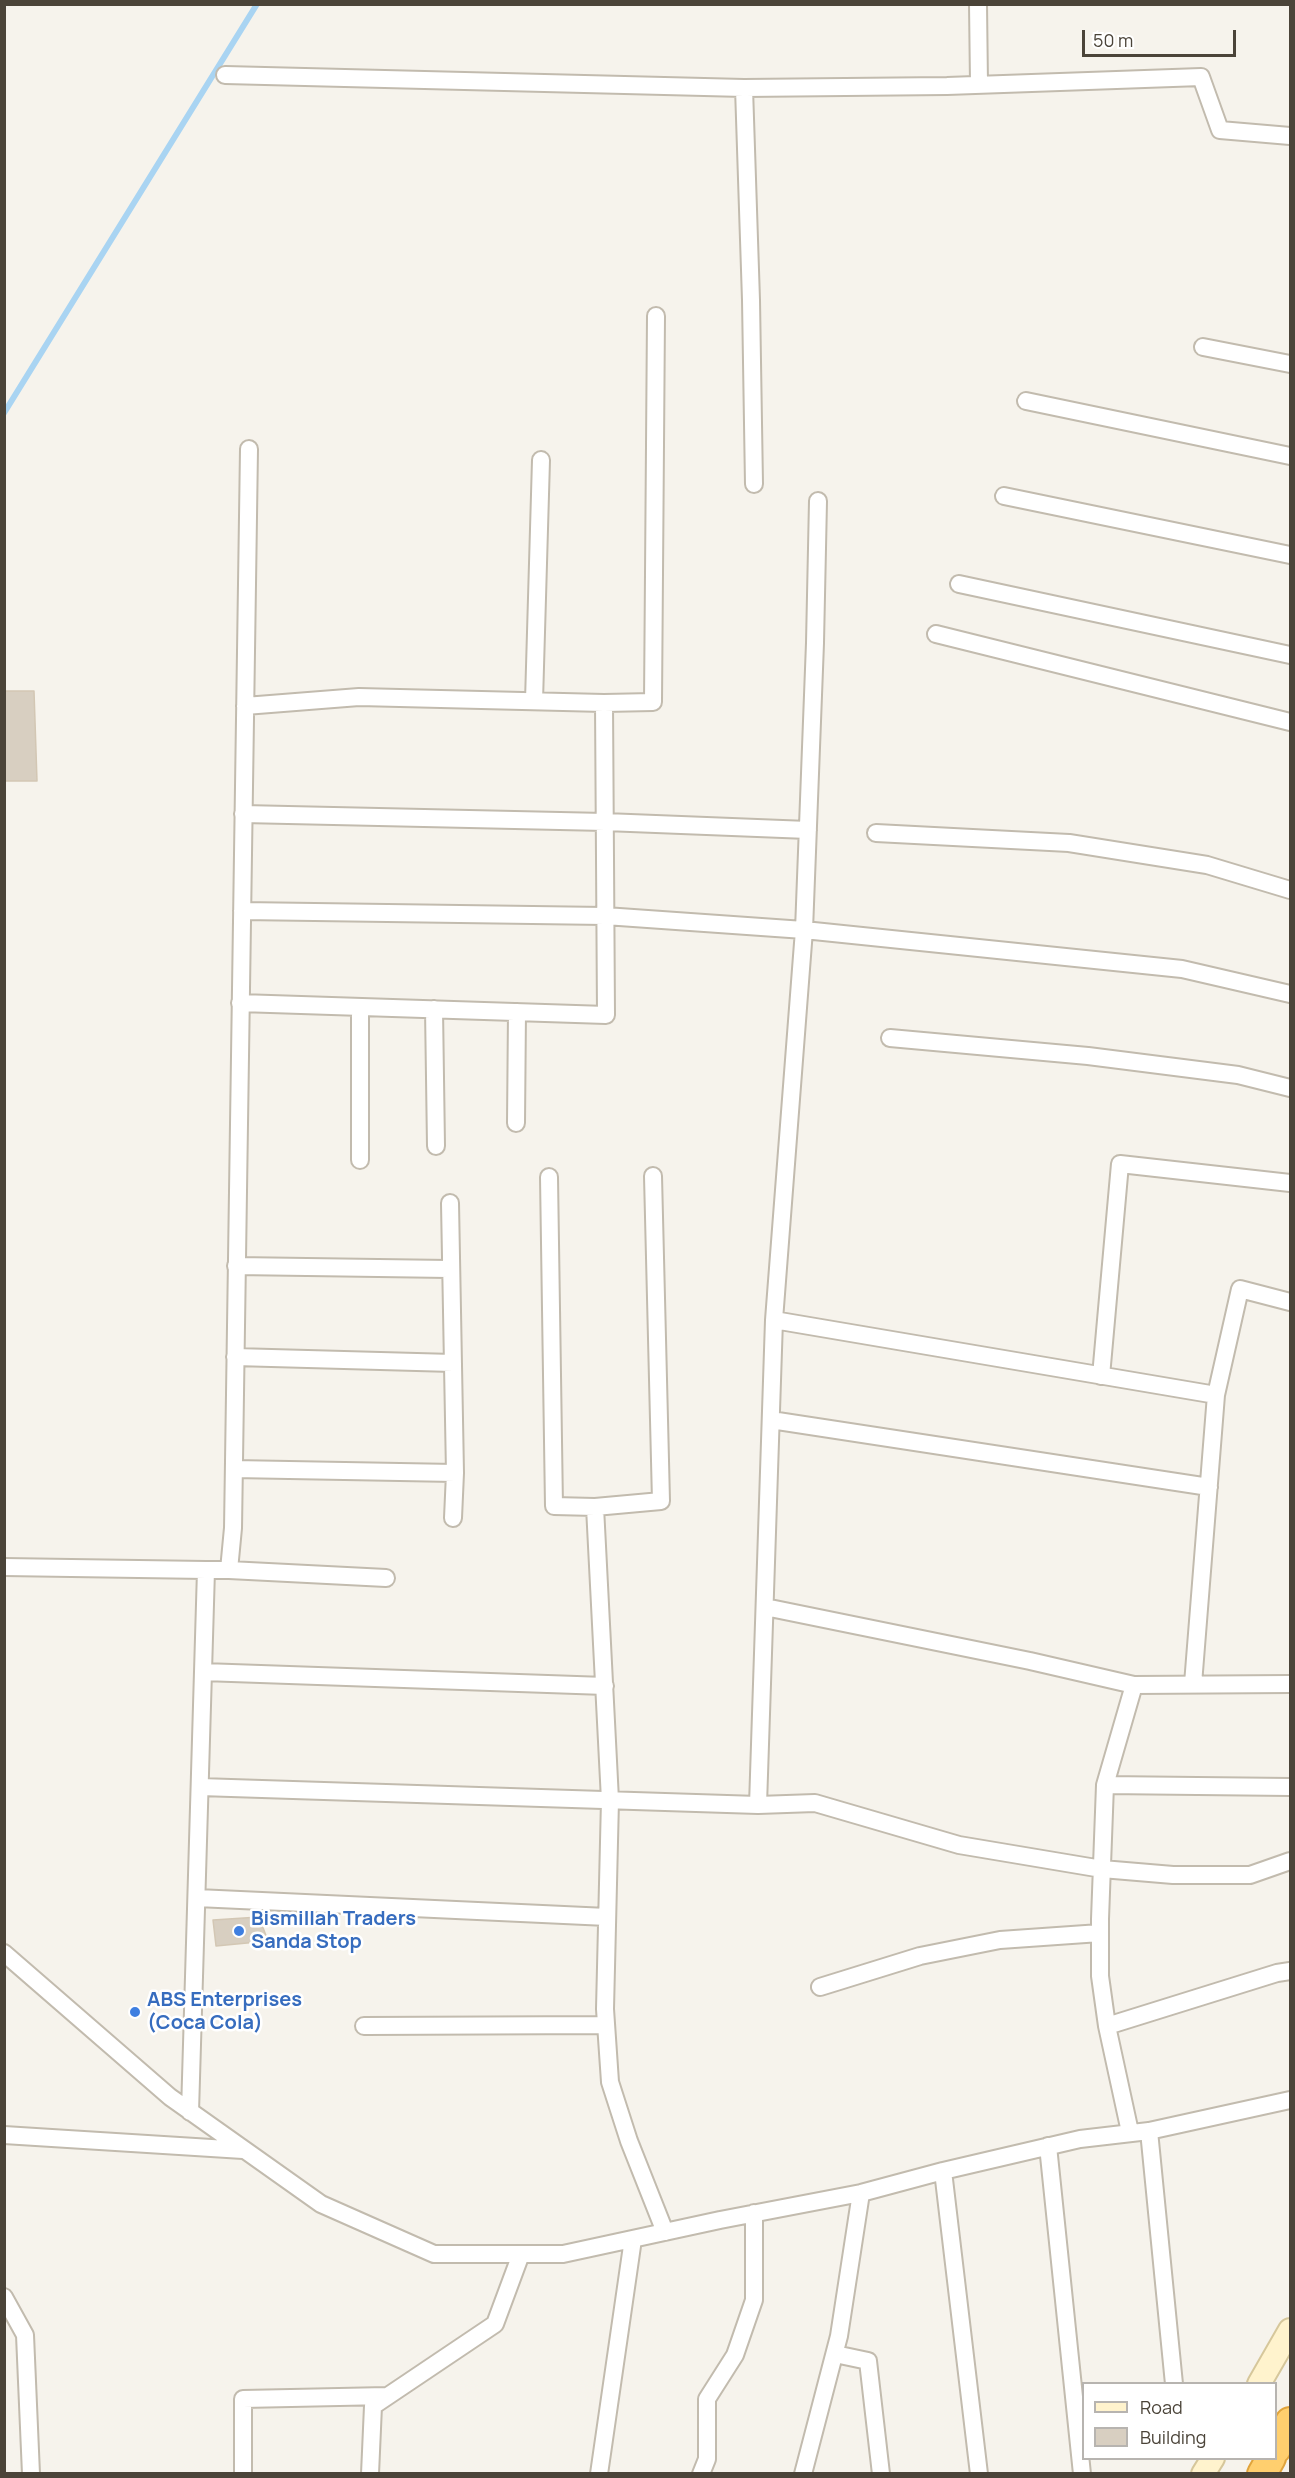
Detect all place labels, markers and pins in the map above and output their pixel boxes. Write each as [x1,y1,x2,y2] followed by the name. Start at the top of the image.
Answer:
[251,1907,416,1954] place label: Bismillah Traders Sanda Stop
[232,1924,246,1938] marker: Bismillah Traders Sanda Stop
[147,1988,302,2035] place label: ABS Enterprises (Coca Cola)
[128,2005,142,2019] marker: ABS Enterprises (Coca Cola)

